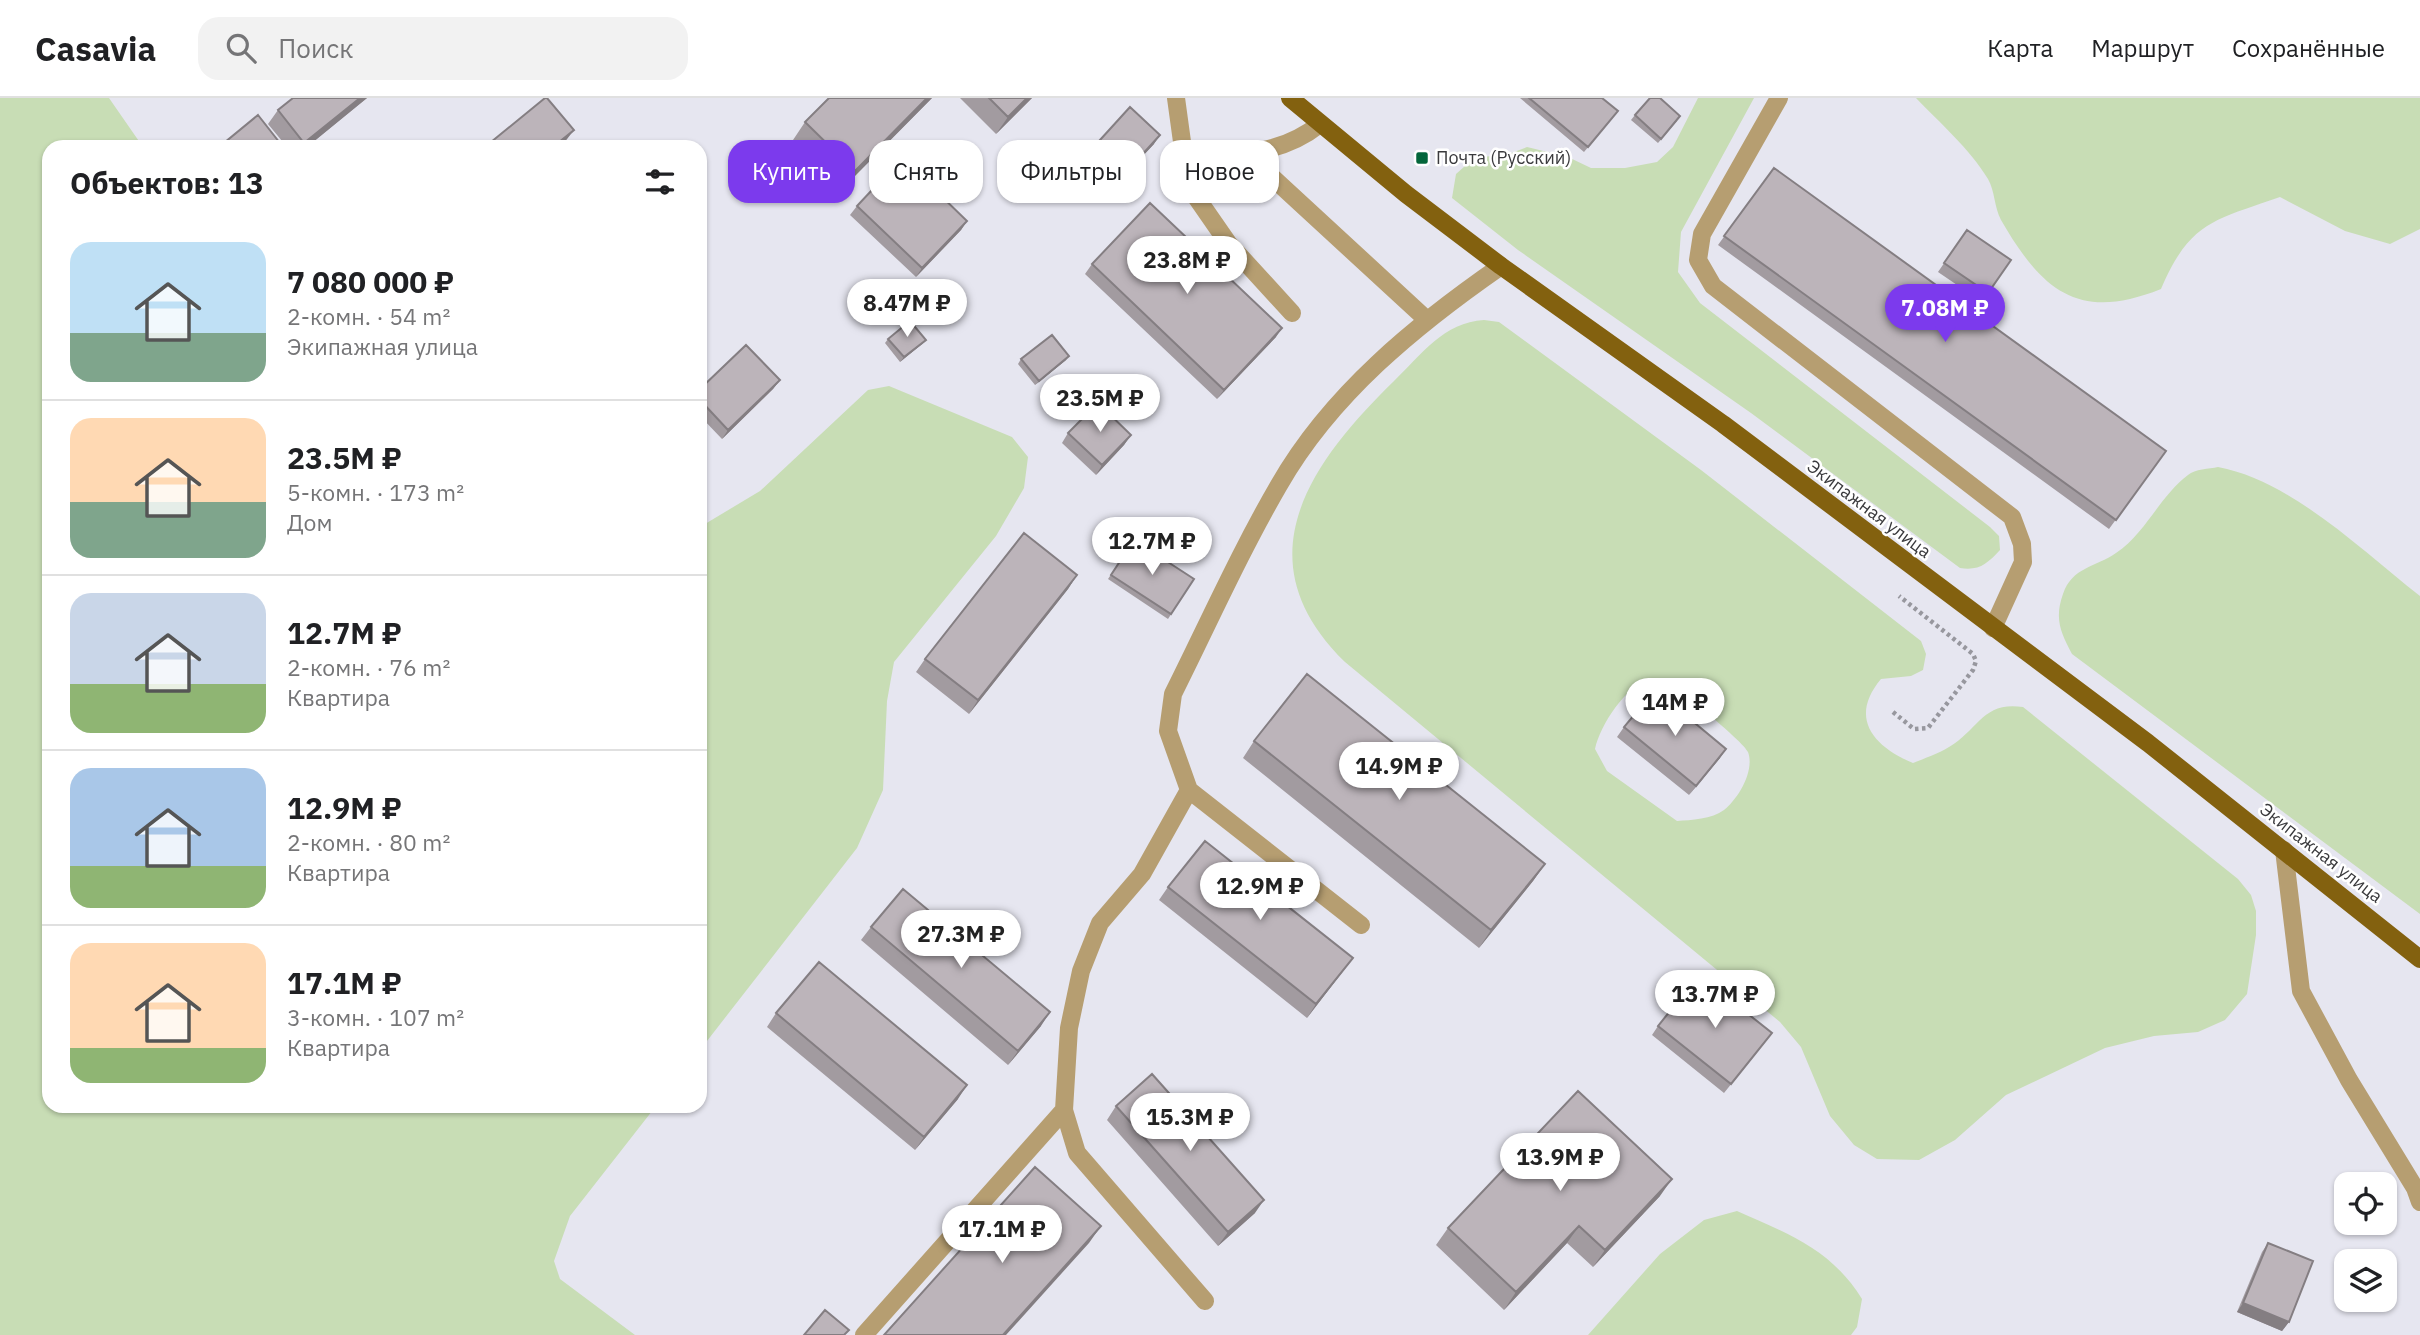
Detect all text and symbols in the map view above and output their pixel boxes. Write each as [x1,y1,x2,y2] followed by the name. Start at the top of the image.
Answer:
[198,17,688,80] search box
[35,27,156,70] text: Casavia
[222,29,260,67] icon: search
[278,31,354,65] text: Поиск
[1987,32,2053,64] text: Карта
[2091,32,2194,64] text: Маршрут
[2232,32,2385,64] text: Сохранённые
[728,140,855,203] chip: Купить
[869,140,983,203] chip: Снять
[997,140,1146,203] chip: Фильтры
[1160,140,1279,203] chip: Новое
[1436,146,1571,169] place label: Почта (Русский)
[1414,150,1430,166] marker: Почта (Русский)
[70,163,264,202] text: Объектов: 13
[641,163,679,201] icon: filters
[1122,236,1252,296] pin: 23.8M ₽
[1143,244,1231,274] text: 23.8M ₽
[287,262,454,301] text: 7 080 000 ₽
[126,270,210,354] icon: home
[842,280,972,339] pin: 8.47M ₽
[1880,285,2010,344] pin: 7.08M ₽
[863,287,951,317] text: 8.47M ₽
[1901,292,1989,322] text: 7.08M ₽
[287,301,450,331] text: 2-комн. · 54 m²
[287,331,478,361] text: Экипажная улица
[1035,374,1165,434] pin: 23.5M ₽
[1056,382,1144,412] text: 23.5M ₽
[287,438,402,477] text: 23.5M ₽
[126,446,210,530] icon: home
[1803,454,1936,563] street label: Экипажная улица
[287,477,464,507] text: 5-комн. · 173 m²
[287,507,332,537] text: Дом
[1087,518,1217,577] pin: 12.7M ₽
[1108,525,1196,555] text: 12.7M ₽
[287,613,402,652] text: 12.7M ₽
[126,621,210,705] icon: home
[287,652,450,682] text: 2-комн. · 76 m²
[1626,678,1724,738] pin: 14M ₽
[287,682,390,712] text: Квартира
[1641,686,1709,716] text: 14M ₽
[1334,742,1464,802] pin: 14.9M ₽
[1355,750,1443,780] text: 14.9M ₽
[287,788,402,827] text: 12.9M ₽
[126,796,210,880] icon: home
[2255,798,2388,908] street label: Экипажная улица
[287,827,450,857] text: 2-комн. · 80 m²
[287,857,390,887] text: Квартира
[1195,862,1325,922] pin: 12.9M ₽
[1216,870,1304,900] text: 12.9M ₽
[896,910,1026,970] pin: 27.3M ₽
[917,918,1005,948] text: 27.3M ₽
[287,963,402,1002] text: 17.1M ₽
[1650,970,1780,1030] pin: 13.7M ₽
[126,971,210,1055] icon: home
[1671,978,1759,1008] text: 13.7M ₽
[287,1002,464,1032] text: 3-комн. · 107 m²
[287,1032,390,1062] text: Квартира
[1125,1094,1255,1153] pin: 15.3M ₽
[1146,1101,1234,1131] text: 15.3M ₽
[1495,1134,1625,1193] pin: 13.9M ₽
[1516,1141,1604,1171] text: 13.9M ₽
[2334,1172,2397,1312] map controls
[2334,1172,2397,1235] button: locate
[937,1206,1067,1265] pin: 17.1M ₽
[958,1213,1046,1243] text: 17.1M ₽
[2334,1249,2397,1312] button: layers

